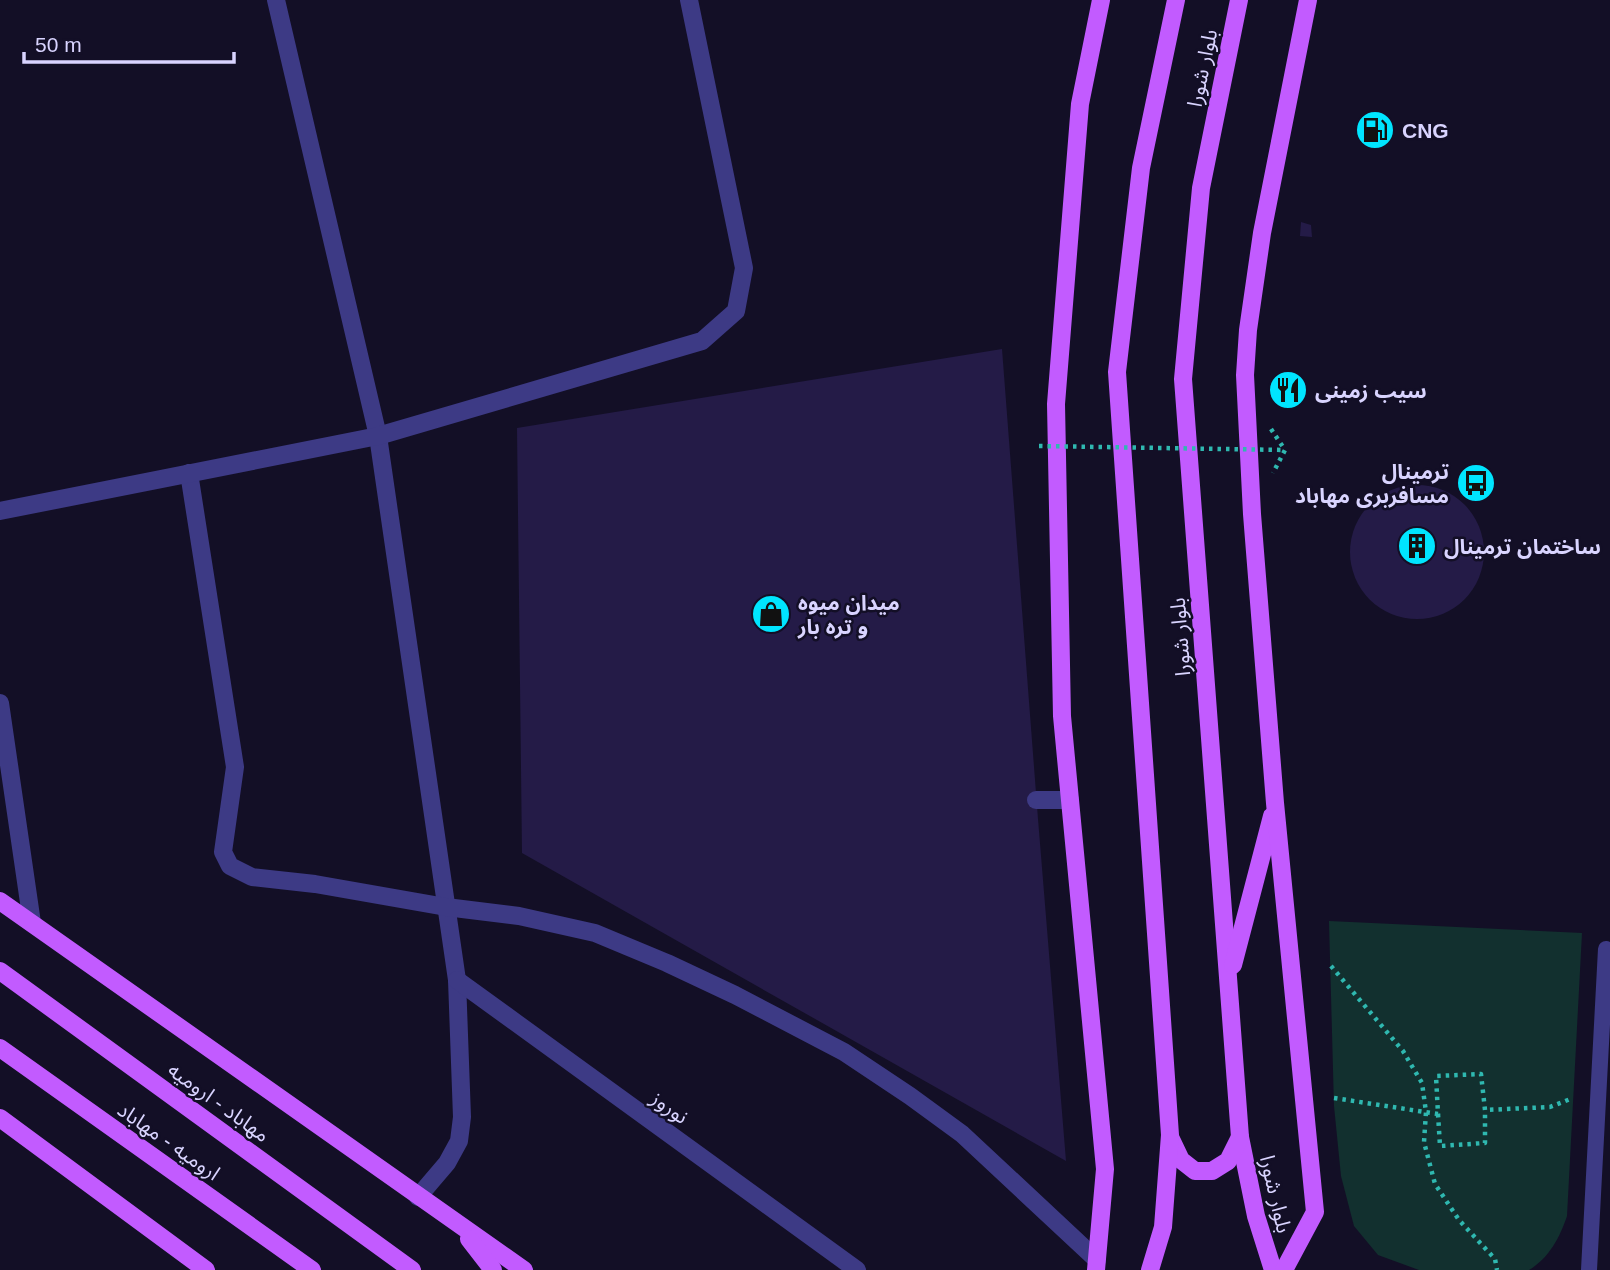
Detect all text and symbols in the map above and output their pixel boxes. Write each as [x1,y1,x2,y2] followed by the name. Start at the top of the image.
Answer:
[24,21,234,65] scale bar
[1183,27,1222,109] street label: بلوار شورا
[35,33,82,56] text: 50 m
[1354,109,1396,151] fuel station icon: CNG
[1402,119,1449,142] place label: CNG
[1267,369,1309,411] restaurant icon: سیب زمینی
[1315,379,1427,403] place label: سیب زمینی
[1295,460,1449,508] place label: ترمینال مسافربری مهاباد
[1455,462,1497,504] bus stop icon: ترمینال مسافربری مهاباد
[1396,525,1438,567] building icon: ساختمان ترمینال
[1444,535,1601,559] place label: ساختمان ترمینال
[797,591,900,639] place label: میدان میوه و تره بار
[750,593,792,635] shop icon: میدان میوه و تره بار
[1166,597,1195,677] street label: بلوار شورا
[163,1058,274,1147] street label: مهاباد - ارومیه
[646,1085,693,1129] street label: نوروز
[113,1097,224,1185] street label: ارومیه - مهاباد
[1255,1153,1296,1235] street label: بلوار شورا

